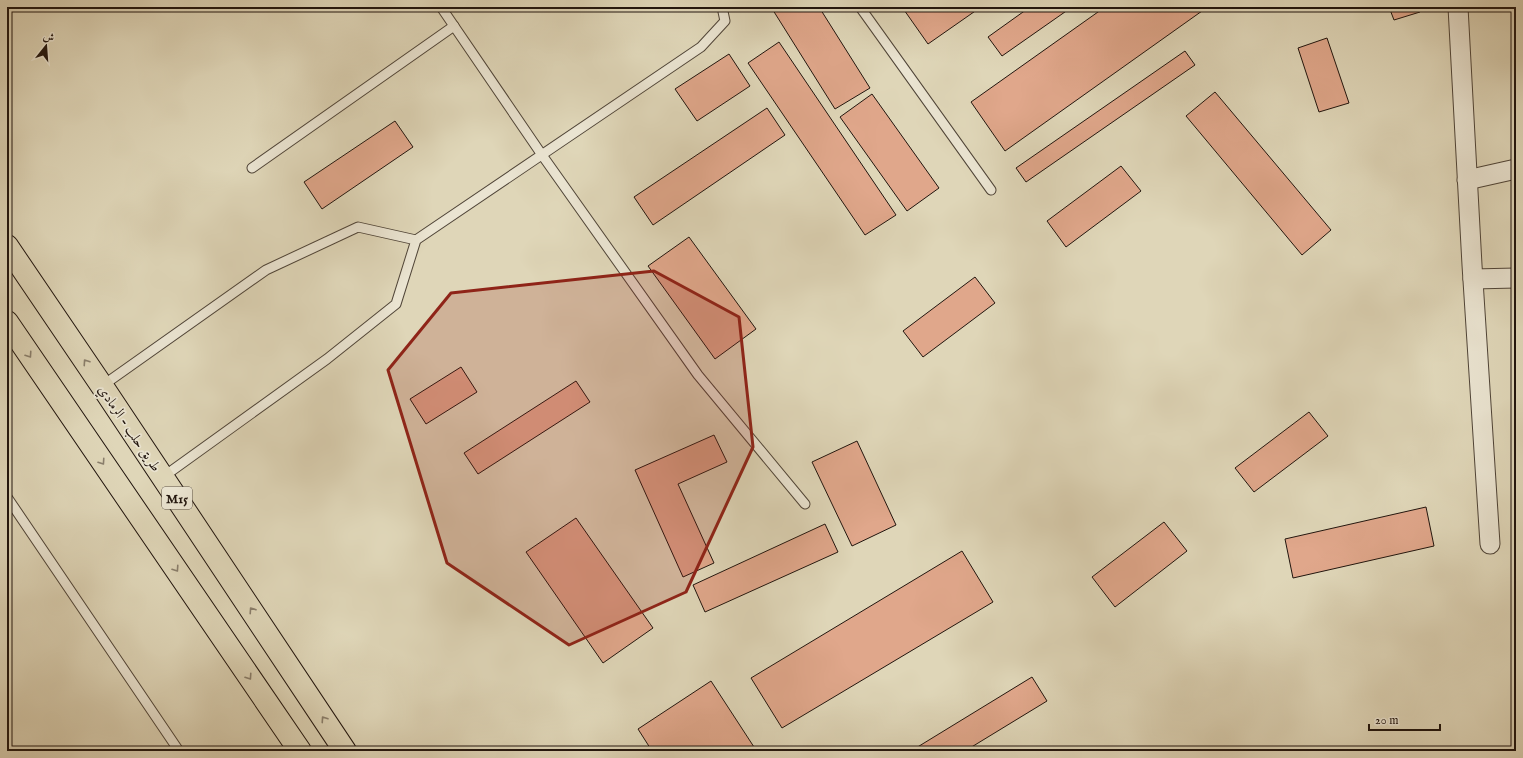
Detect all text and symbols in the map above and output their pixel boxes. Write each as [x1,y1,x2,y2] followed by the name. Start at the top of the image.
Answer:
[26,26,66,66] north arrow
[41,29,56,46] text: ش
[24,350,31,357] one-way arrow
[84,360,91,367] one-way arrow
[92,382,165,476] street label: طريق حلب - الرمادي
[97,458,105,465] one-way arrow
[162,487,192,509] road number: M15
[171,565,178,572] one-way arrow
[249,607,257,614] one-way arrow
[244,672,251,679] one-way arrow
[1369,706,1440,732] scale bar
[1375,713,1398,728] text: 20 m
[322,716,329,723] one-way arrow

